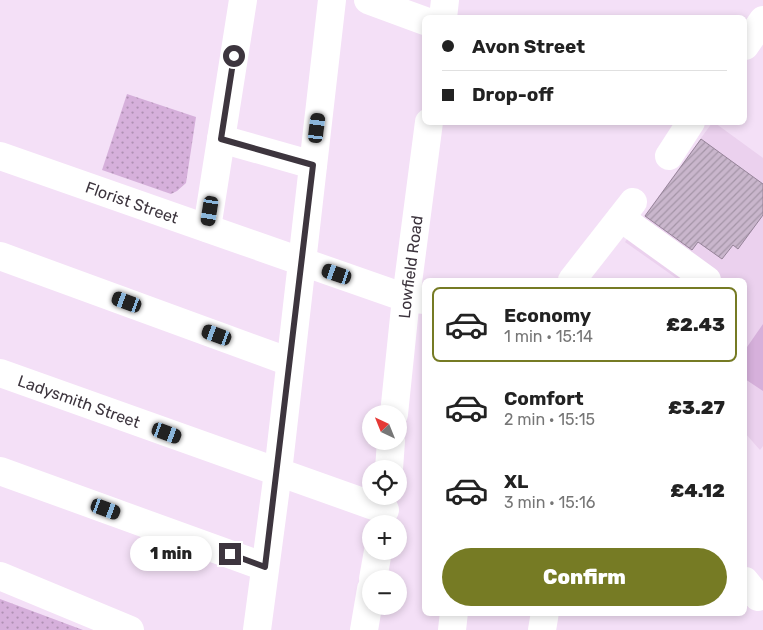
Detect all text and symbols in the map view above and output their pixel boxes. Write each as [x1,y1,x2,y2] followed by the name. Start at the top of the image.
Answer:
[472,35,585,58] text: Avon Street
[223,45,245,67] route start
[472,83,554,106] text: Drop-off
[307,112,326,144] car
[83,178,181,228] street label: Florist Street
[200,195,219,227] car
[395,214,427,319] street label: Lowfield Road
[320,262,353,286] car
[110,290,143,314] car
[444,302,489,347] icon: car
[504,304,591,327] text: Economy
[666,313,725,336] text: £2.43
[200,323,233,347] car
[504,327,593,346] text: 1 min · 15:14
[15,371,143,432] street label: Ladysmith Street
[444,385,489,430] icon: car
[504,387,584,410] text: Comfort
[668,396,725,419] text: £3.27
[362,405,408,450] north arrow
[362,405,407,615] map controls
[504,410,595,429] text: 2 min · 15:15
[150,421,183,445] car
[362,460,407,505] button: locate
[444,468,489,513] icon: car
[504,470,528,493] text: XL
[670,479,725,502] text: £4.12
[504,493,595,512] text: 3 min · 15:16
[89,497,122,521] car
[362,515,407,560] button: +
[130,536,212,572] callout: 1 min
[219,543,241,565] route end
[150,544,192,563] text: 1 min
[442,548,727,606] button: Confirm
[362,570,407,615] button: −

